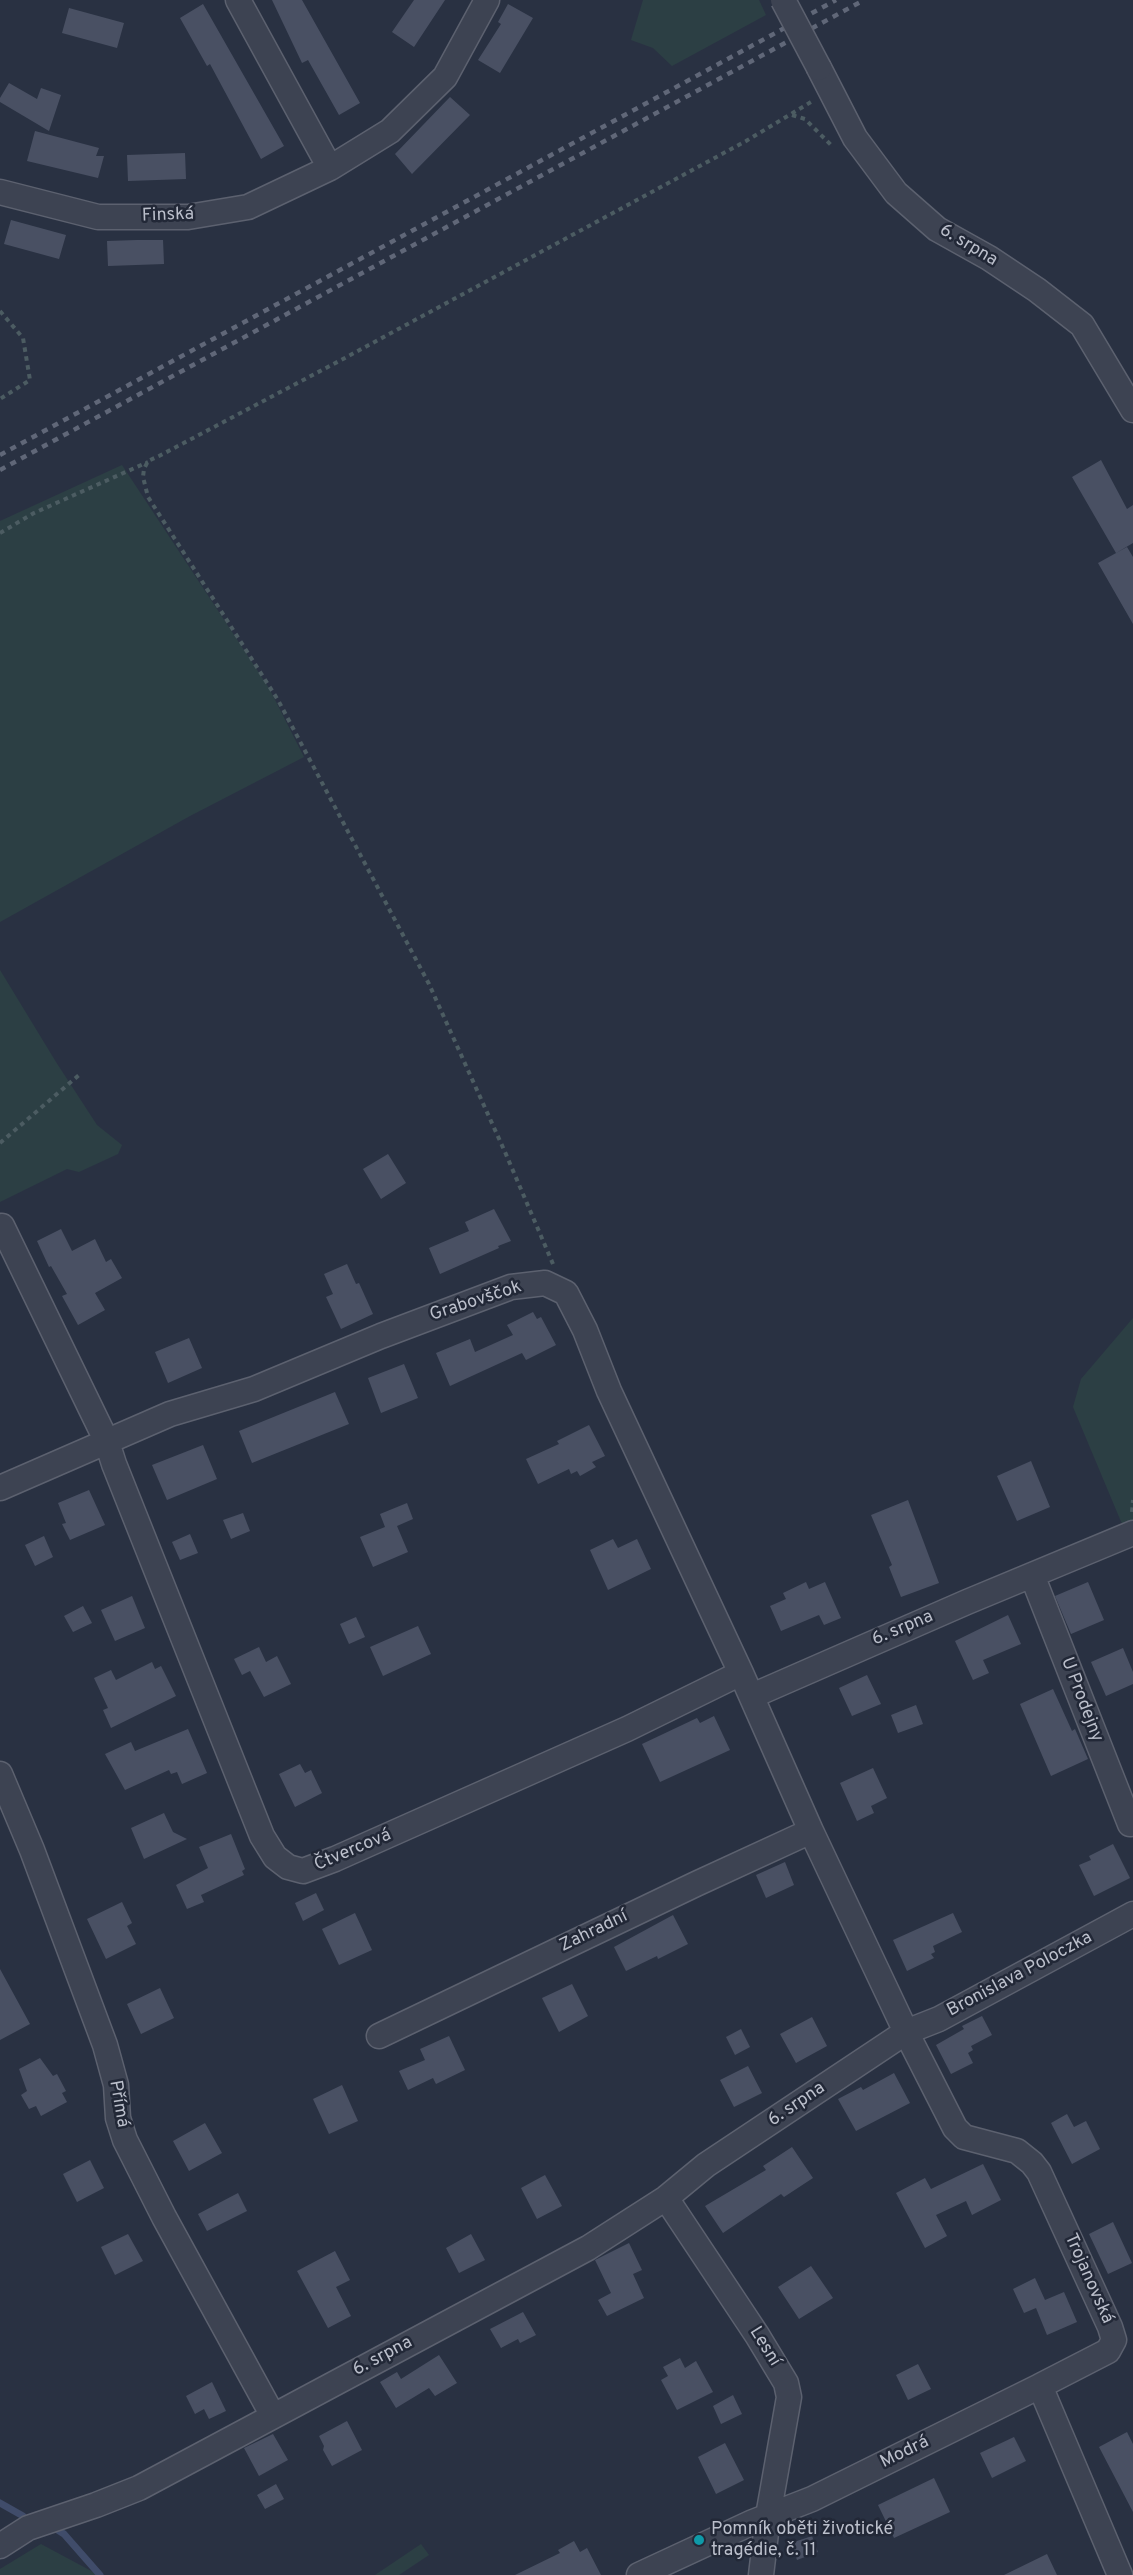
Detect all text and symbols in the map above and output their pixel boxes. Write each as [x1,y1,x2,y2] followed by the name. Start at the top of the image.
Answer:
[141,204,195,228] street label: Finská
[935,220,1001,272] street label: 6. srpna
[427,1277,525,1327] street label: Grabovščok
[869,1607,937,1651] street label: 6. srpna
[1055,1655,1107,1745] street label: U Prodejny
[311,1825,395,1877] street label: Čtvercová
[557,1906,631,1958] street label: Zahradní
[944,1928,1096,2022] street label: Bronislava Poloczka
[764,2078,830,2132] street label: 6. srpna
[103,2079,133,2129] street label: Přímá
[1059,2231,1117,2327] street label: Trojanovská
[744,2323,784,2371] street label: Lesní
[350,2332,416,2382] street label: 6. srpna
[877,2432,933,2474] street label: Modrá
[711,2519,893,2562] place label: Pomník oběti životické tragédie, č. 11
[692,2533,706,2547] marker: Pomník oběti životické tragédie, č. 11

